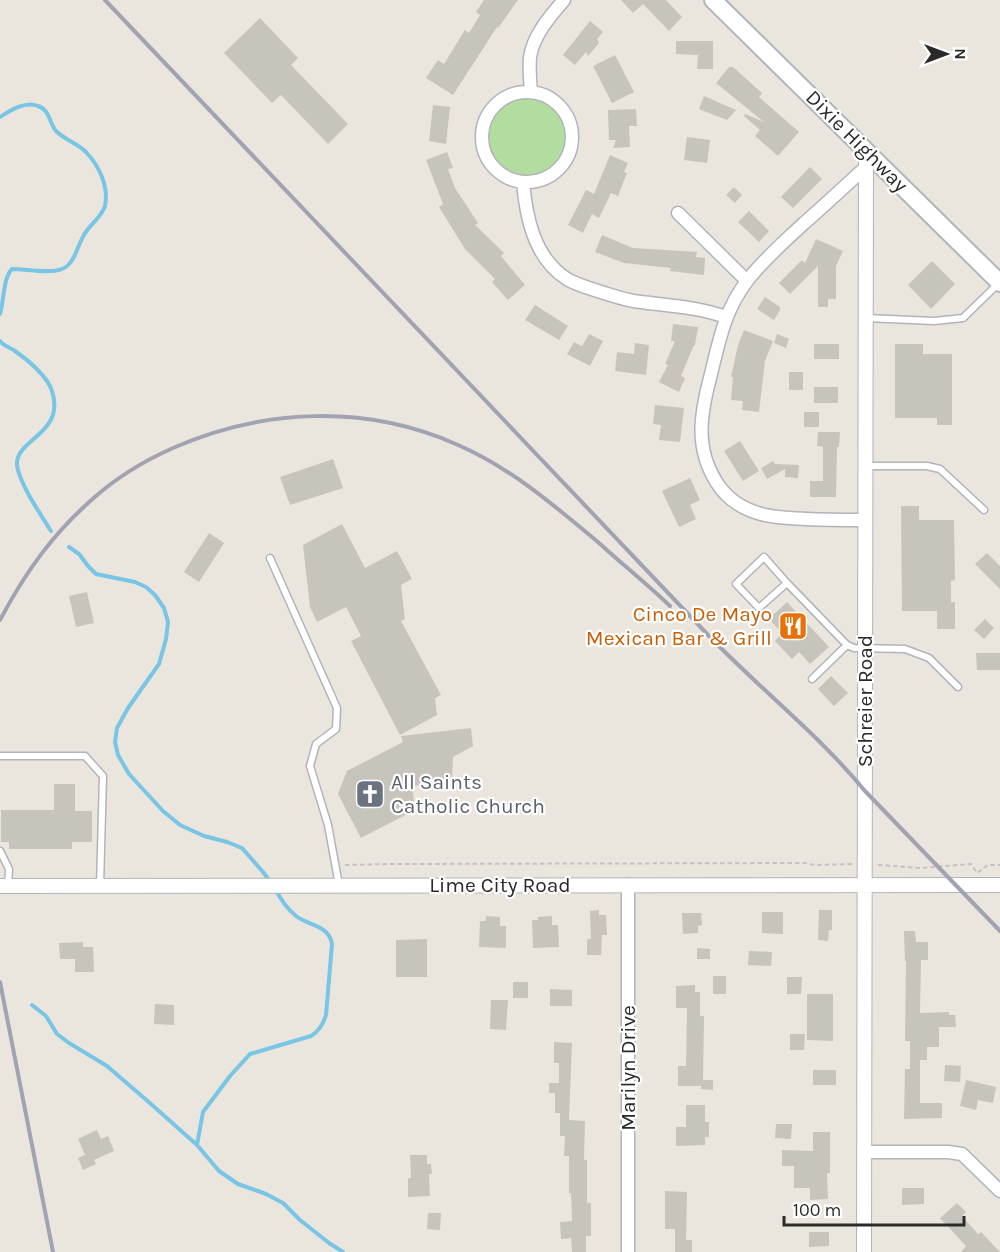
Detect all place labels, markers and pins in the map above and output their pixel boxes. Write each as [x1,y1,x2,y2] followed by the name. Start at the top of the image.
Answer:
[586,602,772,650] place label: Cinco De Mayo Mexican Bar & Grill
[777,610,809,642] restaurant icon: Cinco De Mayo Mexican Bar & Grill
[391,770,545,818] place label: All Saints Catholic Church
[354,778,386,810] church icon: All Saints Catholic Church

